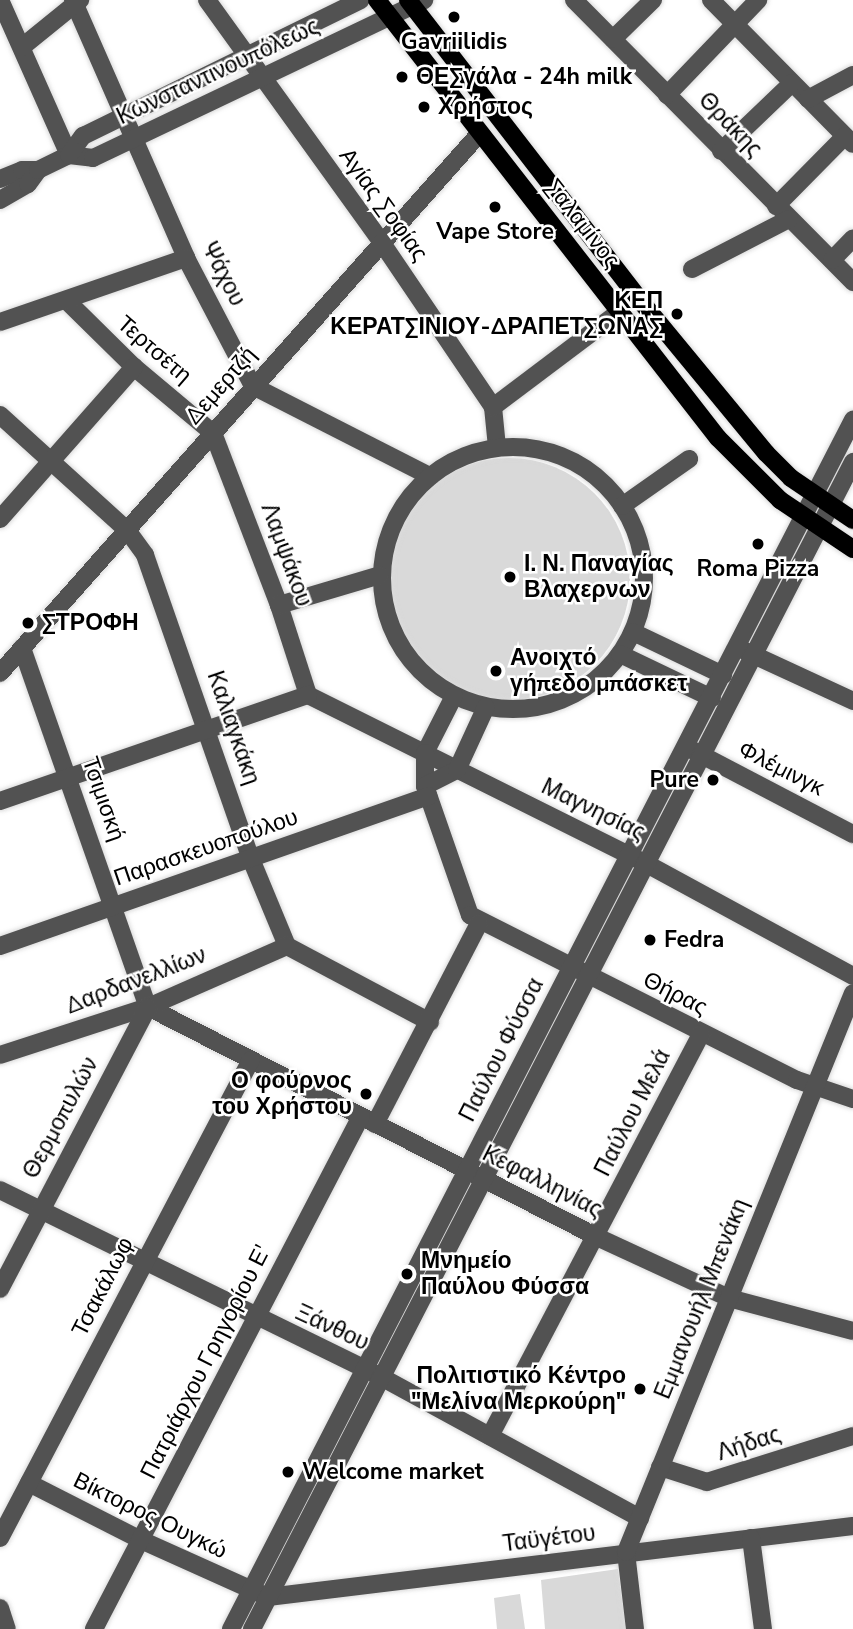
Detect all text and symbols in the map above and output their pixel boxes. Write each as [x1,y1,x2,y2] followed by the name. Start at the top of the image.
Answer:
[446,9,462,25] marker: Gavriilidis
[112,13,324,131] street label: Κωνσταντινουπόλεως
[401,28,507,56] place label: Gavriilidis
[416,63,632,91] place label: ΘΕΣγάλα - 24h milk
[394,69,410,85] marker: ΘΕΣγάλα - 24h milk
[692,87,768,163] street label: Θράκης
[438,93,533,121] place label: Χρήστος
[416,99,432,115] marker: Χρήστος
[333,143,433,267] street label: Αγίας Σοφίας
[539,174,625,274] street label: Σαλαμίνος
[487,199,503,215] marker: Vape Store
[436,218,554,246] place label: Vape Store
[195,237,251,311] street label: Ψάχου
[330,287,663,341] place label: ΚΕΠ ΚΕΡΑΤΣΙΝΙΟΥ-ΔΡΑΠΕΤΣΩΝΑΣ
[669,306,685,322] marker: ΚΕΠ ΚΕΡΑΤΣΙΝΙΟΥ-ΔΡΑΠΕΤΣΩΝΑΣ
[111,310,197,390] street label: Τερτσέτη
[180,341,262,431] street label: Δεμερτζή
[255,500,317,610] street label: Λαμψάκου
[750,536,766,552] marker: Roma Pizza
[524,550,674,604] place label: Ι. Ν. Παναγίας Βλαχερνων
[697,555,819,583] place label: Roma Pizza
[502,569,518,585] marker: Ι. Ν. Παναγίας Βλαχερνων
[42,609,139,637] place label: ΣΤΡΟΦΗ
[20,615,36,631] marker: ΣΤΡΟΦΗ
[510,644,688,698] place label: Ανοιχτό γήπεδο μπάσκετ
[488,663,504,679] marker: Ανοιχτό γήπεδο μπάσκετ
[201,667,265,789] street label: Καλιαγκάκη
[733,736,829,802] street label: Φλέμινγκ
[76,753,130,845] street label: Τσιμισκή
[650,766,699,794] place label: Pure
[705,772,721,788] marker: Pure
[537,773,649,847] street label: Μαγνησίας
[110,804,302,892] street label: Παρασκευοπούλου
[664,926,724,954] place label: Fedra
[642,932,658,948] marker: Fedra
[62,941,210,1021] street label: Δαρδανελλίων
[638,966,712,1022] street label: Θήρας
[454,974,550,1126] street label: Παύλου Φύσσα
[589,1045,677,1181] street label: Παύλου Μελά
[17,1053,105,1183] street label: Θερμοπυλών
[212,1067,352,1121] place label: Ο φούρνος του Χρήστου
[358,1086,374,1102] marker: Ο φούρνος του Χρήστου
[478,1140,606,1224] street label: Κεφαλληνίας
[649,1195,755,1403] street label: Εμμανουήλ Μπενάκη
[66,1233,140,1341] street label: Τσακάλωφ
[135,1240,277,1484] street label: Πατριάρχου Γρηγορίου Ε'
[421,1247,589,1301] place label: Μνημείο Παύλου Φύσσα
[399,1266,415,1282] marker: Μνημείο Παύλου Φύσσα
[291,1299,373,1357] street label: Ξάνθου
[411,1362,626,1416] place label: Πολιτιστικό Κέντρο "Μελίνα Μερκούρη"
[632,1381,648,1397] marker: Πολιτιστικό Κέντρο "Μελίνα Μερκούρη"
[714,1421,784,1467] street label: Λήδας
[302,1458,484,1486] place label: Welcome market
[280,1464,296,1480] marker: Welcome market
[69,1467,231,1565] street label: Βίκτορος Ουγκώ
[501,1520,597,1558] street label: Ταϋγέτου

